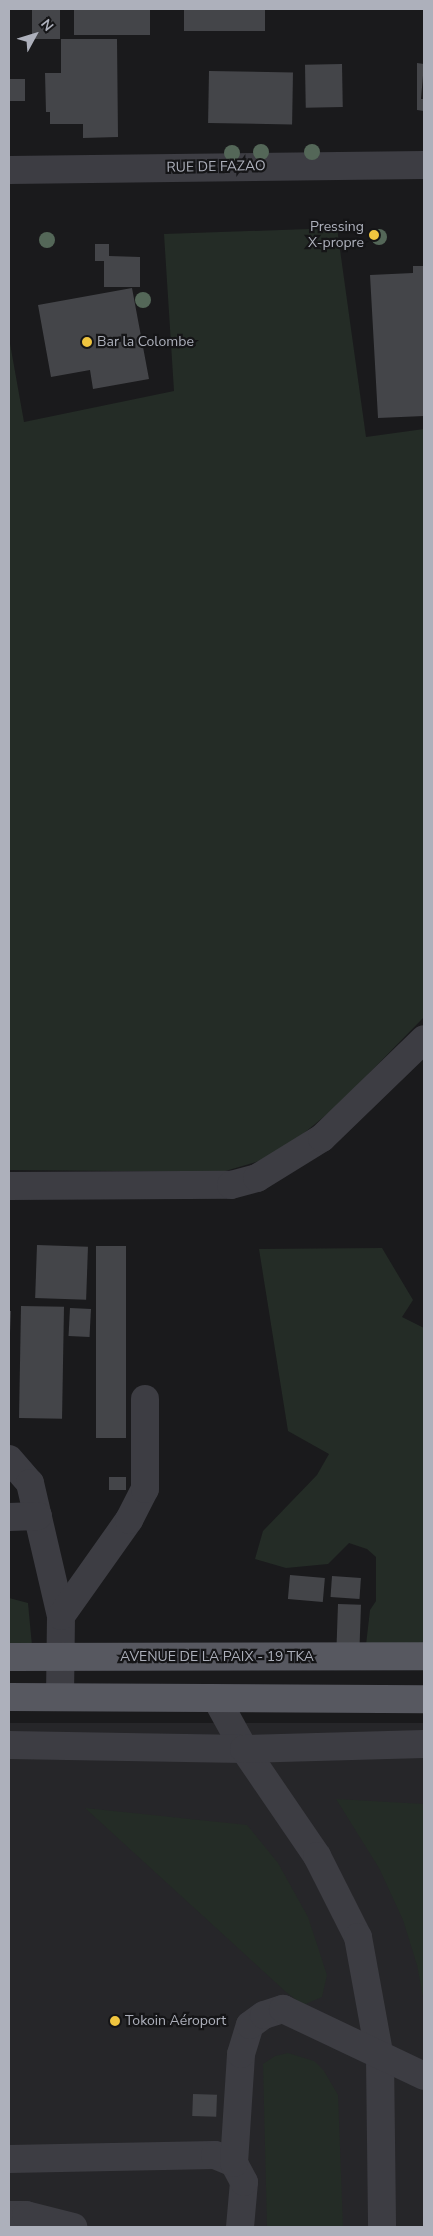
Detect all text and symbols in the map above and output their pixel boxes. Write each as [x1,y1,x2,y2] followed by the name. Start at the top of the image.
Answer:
[10,10,60,60] north arrow
[36,15,58,35] text: N
[166,158,266,176] street label: RUE DE FAZAO
[308,219,364,252] place label: Pressing X-propre
[368,229,380,241] marker: Pressing X-propre
[97,334,194,350] place label: Bar la Colombe
[81,336,93,348] marker: Bar la Colombe
[120,1649,314,1665] street label: AVENUE DE LA PAIX - 19 TKA
[125,2013,226,2029] place label: Tokoin Aéroport
[109,2015,121,2027] marker: Tokoin Aéroport

